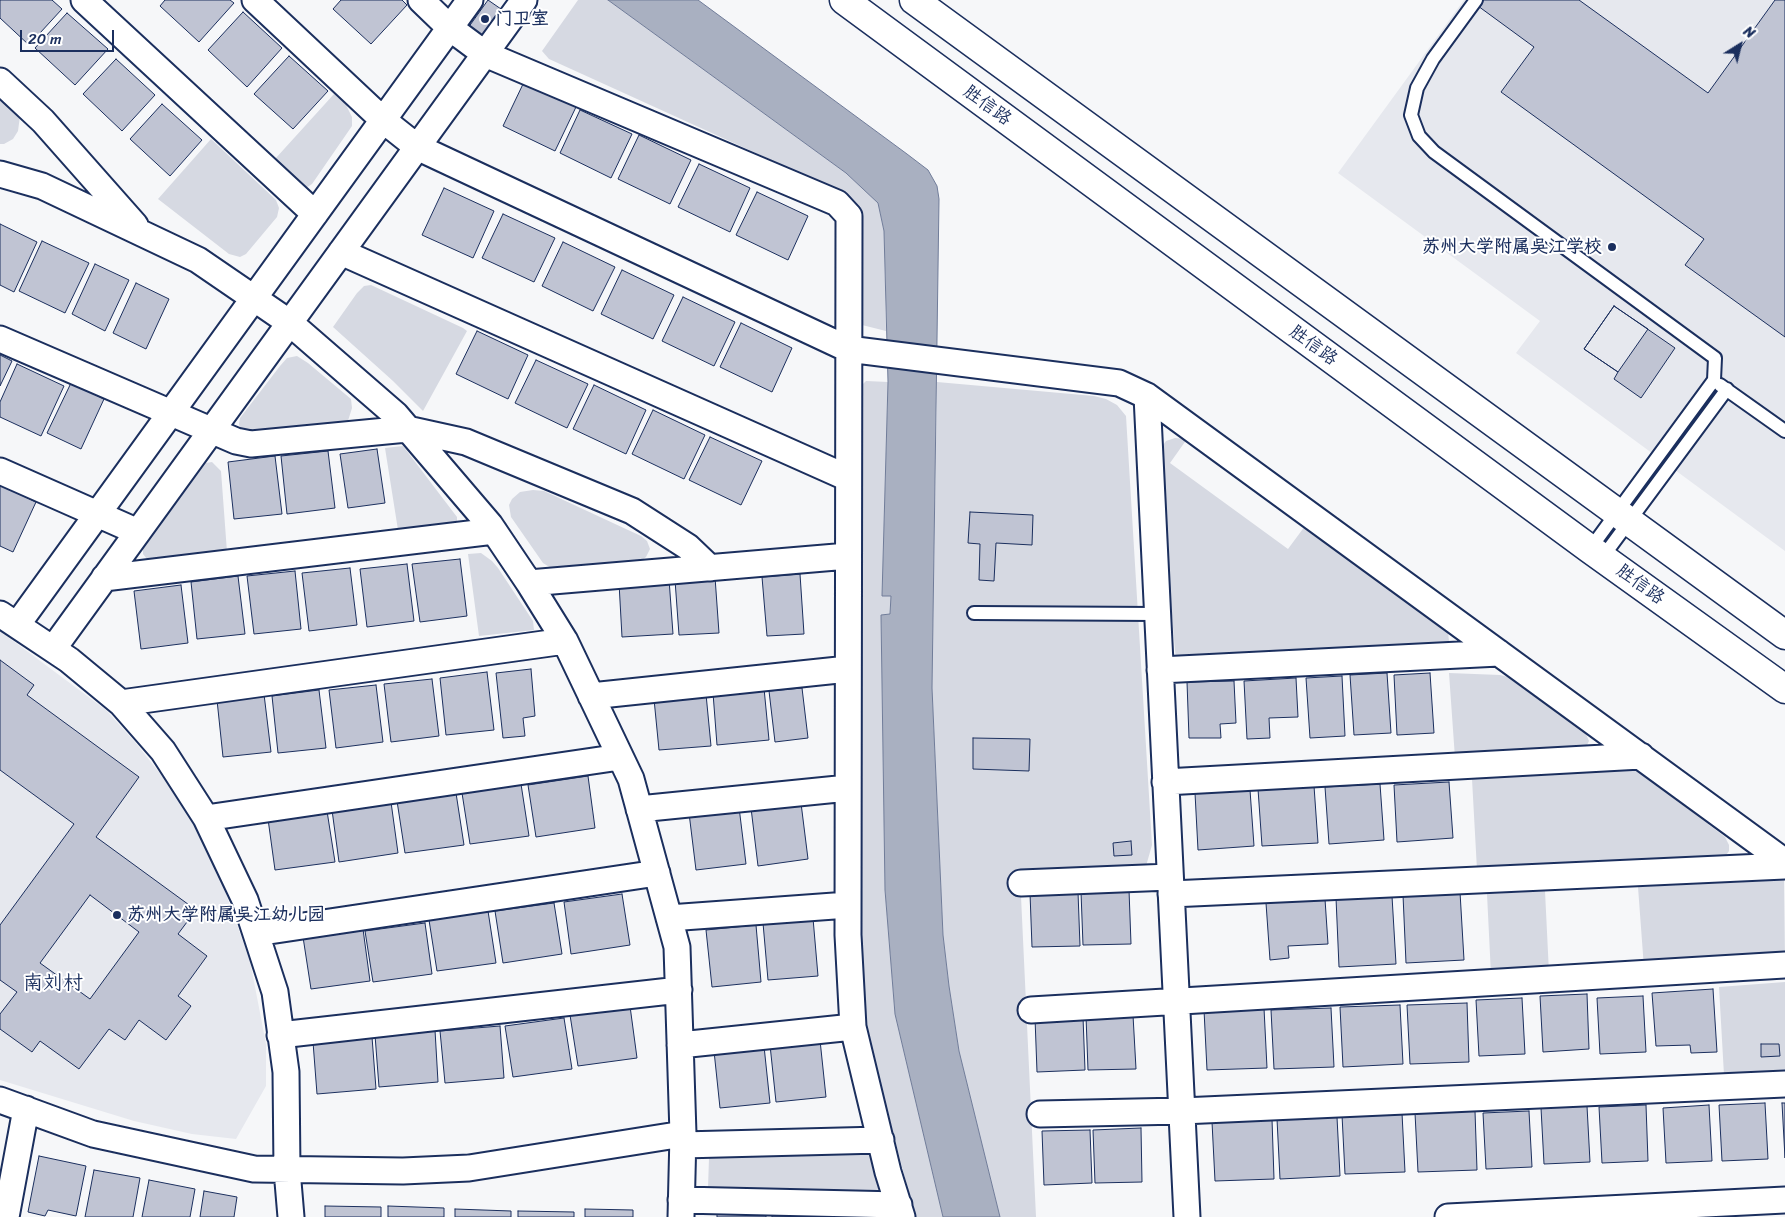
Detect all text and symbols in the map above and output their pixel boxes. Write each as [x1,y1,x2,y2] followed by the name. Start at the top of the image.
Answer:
[495,8,549,30] place label: 门卫室
[479,13,491,25] marker: 门卫室
[1738,19,1760,45] text: N
[22,20,116,52] scale bar
[1715,20,1765,70] north arrow
[28,26,62,52] text: 20 m
[959,81,1015,131] street label: 胜信路
[1422,236,1602,258] place label: 苏州大学附属吴江学校
[1606,241,1618,253] marker: 苏州大学附属吴江学校
[1285,321,1341,371] street label: 胜信路
[1612,560,1668,610] street label: 胜信路
[127,904,325,926] place label: 苏州大学附属吴江幼儿园
[111,909,123,921] marker: 苏州大学附属吴江幼儿园
[23,972,83,996] district label: 南刘村

